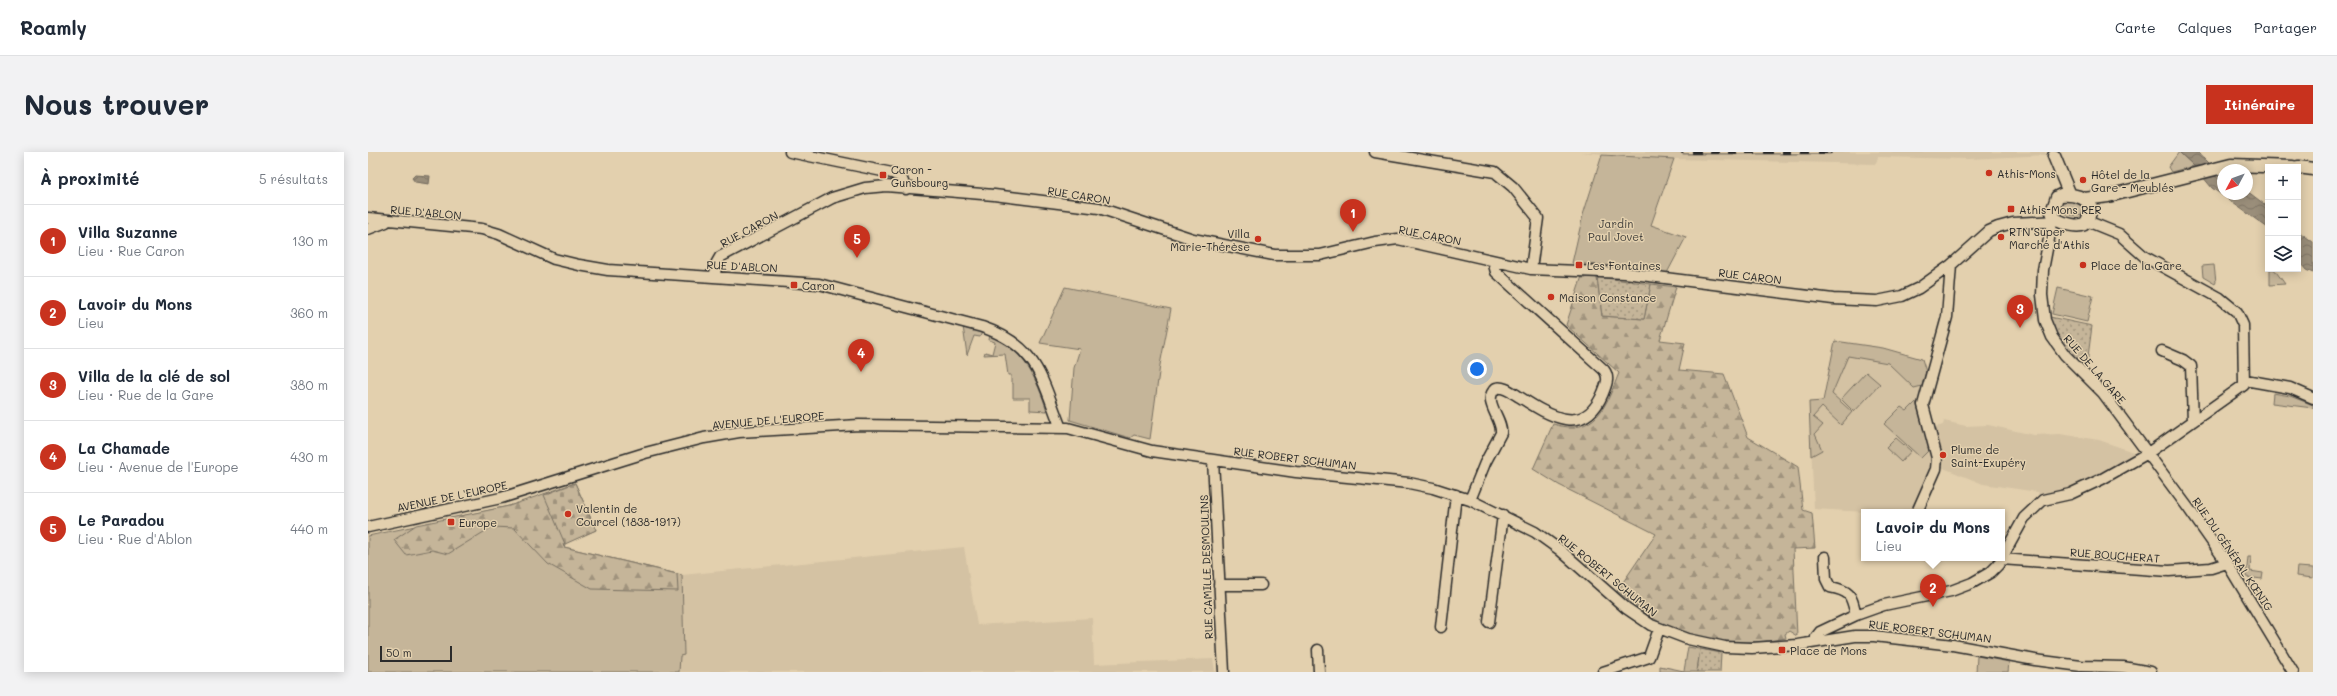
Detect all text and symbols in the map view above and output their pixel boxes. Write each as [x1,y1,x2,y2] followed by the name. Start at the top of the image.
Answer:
[20,15,87,40] text: Roamly
[2115,18,2156,37] text: Carte
[2178,18,2232,37] text: Calques
[2254,18,2317,37] text: Partager
[2206,85,2313,124] button: Itinéraire
[24,86,209,122] text: Nous trouver
[891,162,948,190] place label: Caron - Gunsbourg
[2217,164,2253,200] north arrow
[2265,164,2301,272] map controls
[2265,164,2301,200] button: +
[1997,166,2056,181] place label: Athis-Mons
[40,167,139,189] text: À proximité
[2091,167,2174,195] place label: Hôtel de la Gare - Meublés
[1984,168,1994,178] marker: Athis-Mons
[259,170,328,187] text: 5 résultats
[878,170,888,180] marker: Caron - Gunsbourg
[2078,175,2088,185] marker: Hôtel de la Gare - Meublés
[1046,183,1112,207] street label: RUE CARON
[1340,199,1366,232] pin: 1
[2265,200,2301,236] button: −
[390,201,462,223] street label: RUE D'ABLON
[2019,202,2102,217] place label: Athis-Mons RER
[2006,204,2016,214] marker: Athis-Mons RER
[717,207,781,251] street label: RUE CARON
[1588,216,1644,244] park label: Jardin Paul Jovet
[78,222,178,242] text: Villa Suzanne
[1397,222,1463,248] street label: RUE CARON
[2009,224,2090,252] place label: RTN Super Marché d'Athis
[844,225,870,258] pin: 5
[1170,226,1250,254] place label: Villa Marie-Thérèse
[50,232,56,249] text: 1
[292,232,328,249] text: 130 m
[1996,232,2006,242] marker: RTN Super Marché d'Athis
[1253,234,1263,244] marker: Villa Marie-Thérèse
[2265,236,2301,272] button: layers
[78,242,184,259] text: Lieu · Rue Caron
[706,257,778,275] street label: RUE D'ABLON
[1587,258,1661,273] place label: Les Fontaines
[2091,258,2182,273] place label: Place de la Gare
[1574,260,1584,270] marker: Les Fontaines
[2078,260,2088,270] marker: Place de la Gare
[1718,265,1782,287] street label: RUE CARON
[802,278,835,293] place label: Caron
[789,280,799,290] marker: Caron
[1559,290,1657,305] place label: Maison Constance
[1546,292,1556,302] marker: Maison Constance
[78,294,192,314] text: Lavoir du Mons
[2007,295,2033,328] pin: 3
[49,304,57,321] text: 2
[290,304,328,321] text: 360 m
[78,314,104,331] text: Lieu
[2061,331,2129,407] street label: RUE DE LA GARE
[848,339,874,372] pin: 4
[1467,359,1487,379] your location
[78,366,230,386] text: Villa de la clé de sol
[49,376,57,393] text: 3
[290,376,328,393] text: 380 m
[78,386,214,403] text: Lieu · Rue de la Gare
[711,408,825,432] street label: AVENUE DE L'EUROPE
[78,438,170,458] text: La Chamade
[1951,442,2026,470] place label: Plume de Saint-Exupéry
[1233,443,1357,473] street label: RUE ROBERT SCHUMAN
[49,448,57,465] text: 4
[290,448,328,465] text: 430 m
[1938,450,1948,460] marker: Plume de Saint-Exupéry
[78,458,239,475] text: Lieu · Avenue de l'Europe
[395,477,509,515] street label: AVENUE DE L'EUROPE
[2189,494,2277,614] street label: RUE DU GÉNÉRAL KŒNIG
[1196,495,1216,639] street label: RUE CAMILLE DESMOULINS
[576,501,681,529] place label: Valentin de Courcel (1838-1917)
[563,509,573,519] marker: Valentin de Courcel (1838-1917)
[1861,509,2005,561] popup
[78,510,165,530] text: Le Paradou
[459,515,497,530] place label: Europe
[446,517,456,527] marker: Europe
[1876,517,1990,537] text: Lavoir du Mons
[49,520,57,537] text: 5
[290,520,328,537] text: 440 m
[78,530,192,547] text: Lieu · Rue d'Ablon
[1555,530,1661,620] street label: RUE ROBERT SCHUMAN
[1876,537,1902,554] text: Lieu
[2070,544,2160,566] street label: RUE BOUCHERAT
[1920,574,1946,607] pin: 2
[1868,616,1992,646] street label: RUE ROBERT SCHUMAN
[1790,643,1867,658] place label: Place de Mons
[380,644,452,663] scale bar
[386,645,412,660] text: 50 m
[1777,645,1787,655] marker: Place de Mons

